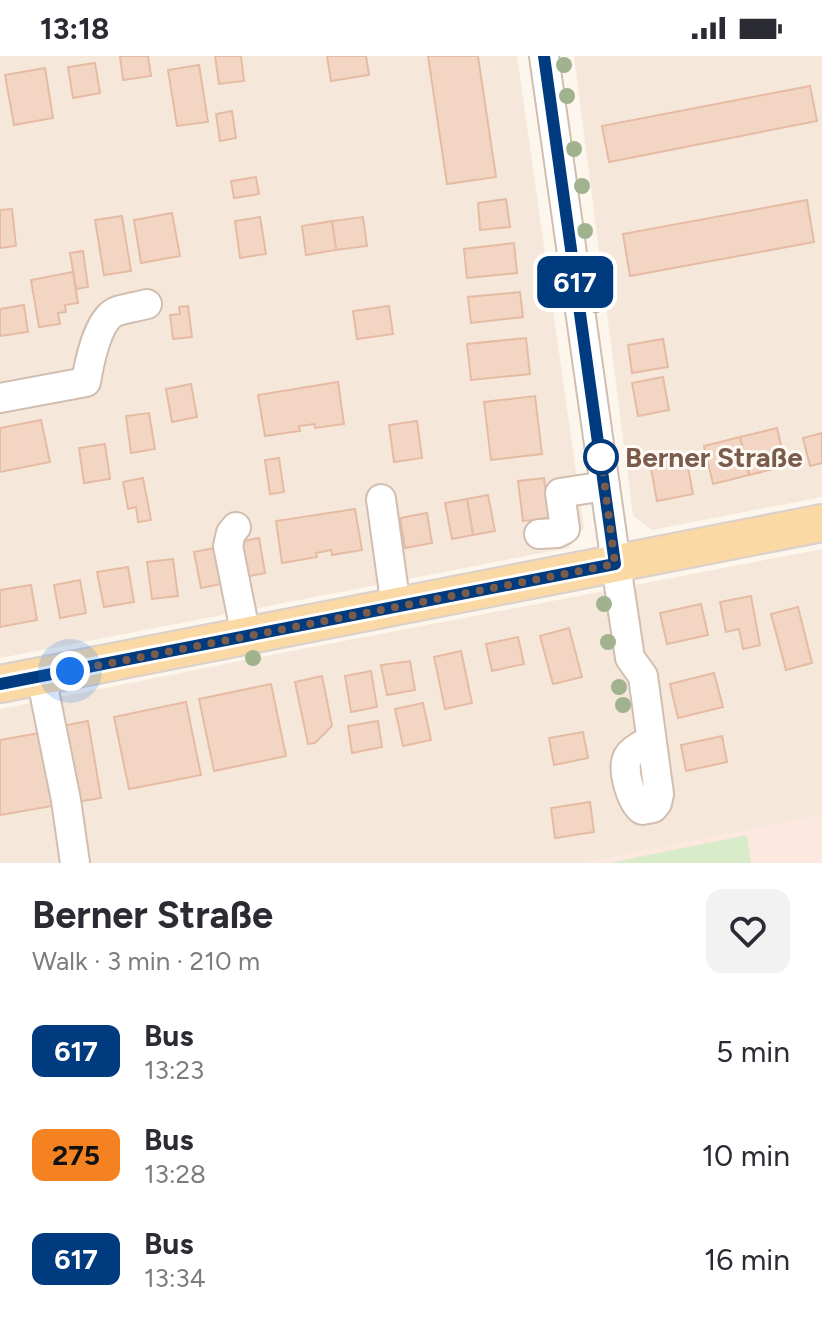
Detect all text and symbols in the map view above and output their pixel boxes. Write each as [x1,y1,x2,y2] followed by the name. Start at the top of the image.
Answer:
[40,10,109,47] text: 13:18
[529,256,621,308] line badge: 617
[553,265,597,299] text: 617
[584,440,618,474] marker: Berner Straße
[625,440,803,474] place label: Berner Straße
[50,651,90,691] your location
[706,889,790,973] button: heart
[32,892,273,938] text: Berner Straße
[32,945,260,977] text: Walk · 3 min · 210 m
[144,1017,193,1054] text: Bus
[716,1033,790,1070] text: 5 min
[54,1034,98,1068] text: 617
[144,1054,204,1086] text: 13:23
[144,1121,193,1158] text: Bus
[702,1137,790,1174] text: 10 min
[52,1138,100,1172] text: 275
[144,1158,206,1190] text: 13:28
[144,1225,193,1262] text: Bus
[704,1241,790,1278] text: 16 min
[54,1242,98,1276] text: 617
[144,1262,206,1294] text: 13:34

